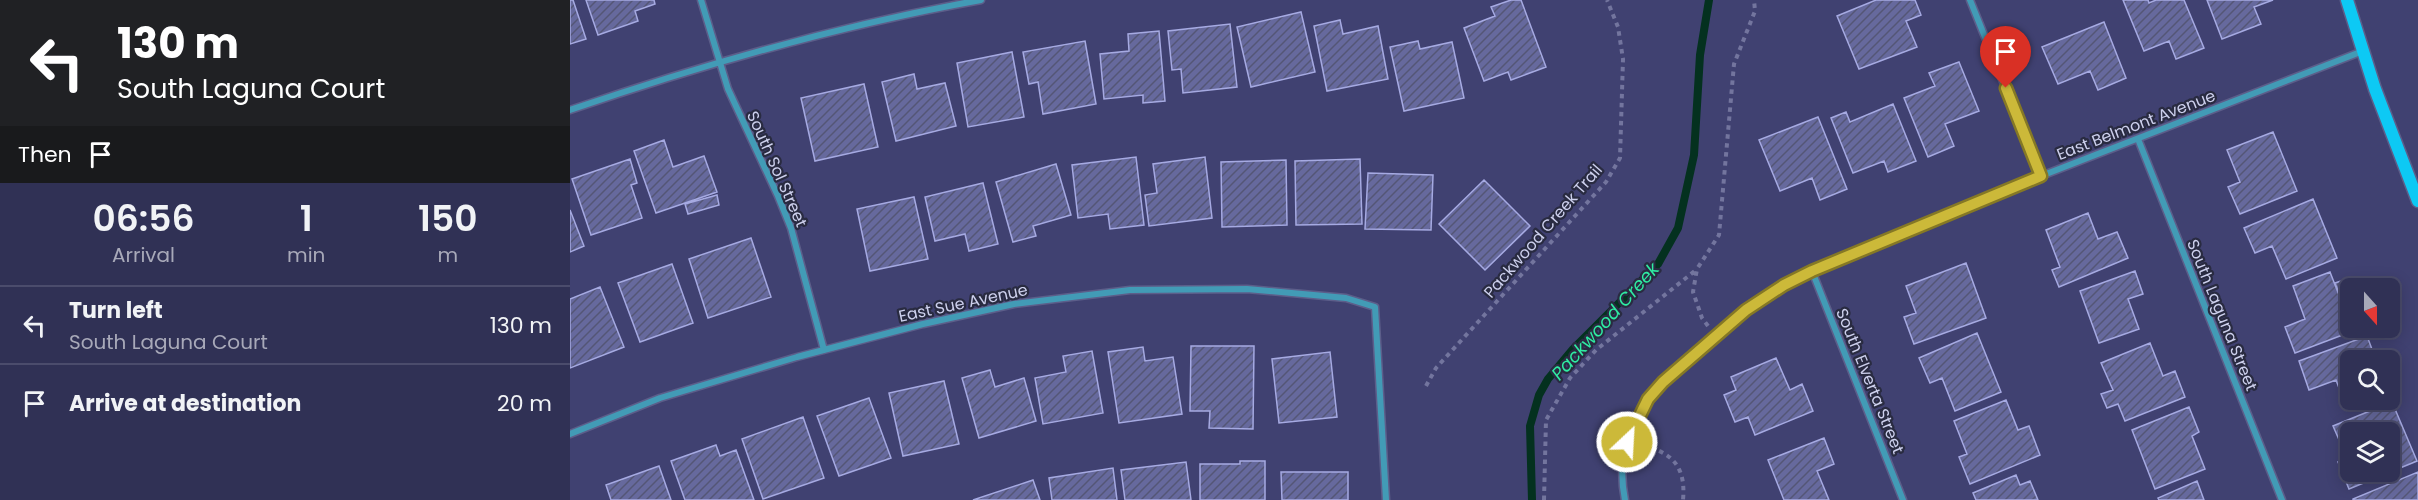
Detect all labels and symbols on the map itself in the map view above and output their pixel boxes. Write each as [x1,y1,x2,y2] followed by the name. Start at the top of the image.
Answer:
[1980,26,2031,88] pin
[2053,84,2219,166] street label: East Belmont Avenue
[741,107,813,231] street label: South Sol Street
[1478,159,1608,303] street label: Packwood Creek Trail
[2181,236,2263,394] street label: South Laguna Street
[1545,256,1665,385] water label: Packwood Creek
[896,278,1030,328] street label: East Sue Avenue
[2340,278,2400,338] north arrow
[1830,305,1910,457] street label: South Elverta Street
[1595,410,1659,474] position arrow

